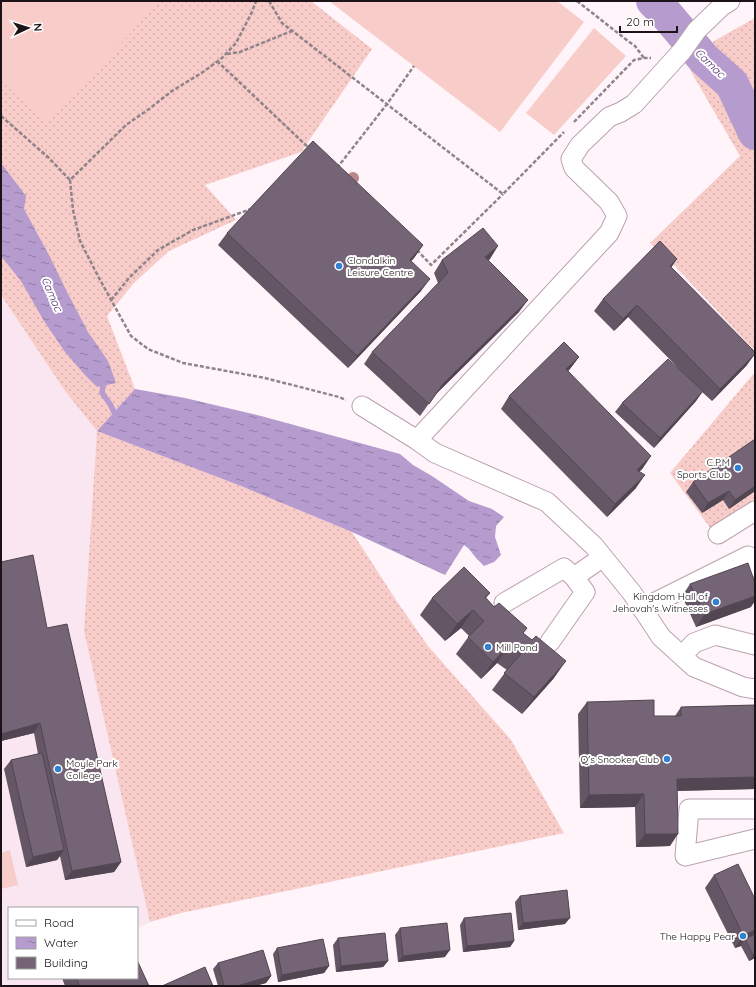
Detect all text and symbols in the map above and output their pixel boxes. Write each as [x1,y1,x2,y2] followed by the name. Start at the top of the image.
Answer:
[8,8,48,48] north arrow
[620,8,677,34] scale bar
[626,14,654,29] text: 20 m
[31,23,45,32] text: N
[692,45,729,82] water label: Camac
[347,254,413,279] place label: Clondalkin Leisure Centre
[334,261,344,271] marker: Clondalkin Leisure Centre
[38,275,66,315] water label: Camac
[677,456,730,481] place label: C.P.M Sports Club
[733,463,743,473] marker: C.P.M Sports Club
[612,590,708,615] place label: Kingdom Hall of Jehovah's Witnesses
[711,597,721,607] marker: Kingdom Hall of Jehovah's Witnesses
[496,641,537,654] place label: Mill Pond
[483,642,493,652] marker: Mill Pond
[581,753,659,766] place label: Q's Snooker Club
[662,754,672,764] marker: Q's Snooker Club
[66,757,118,782] place label: Moyle Park College
[53,764,63,774] marker: Moyle Park College
[8,907,138,979] legend
[44,915,74,930] text: Road
[660,930,735,943] place label: The Happy Pear
[738,931,748,941] marker: The Happy Pear
[44,935,79,950] text: Water
[44,955,88,970] text: Building

